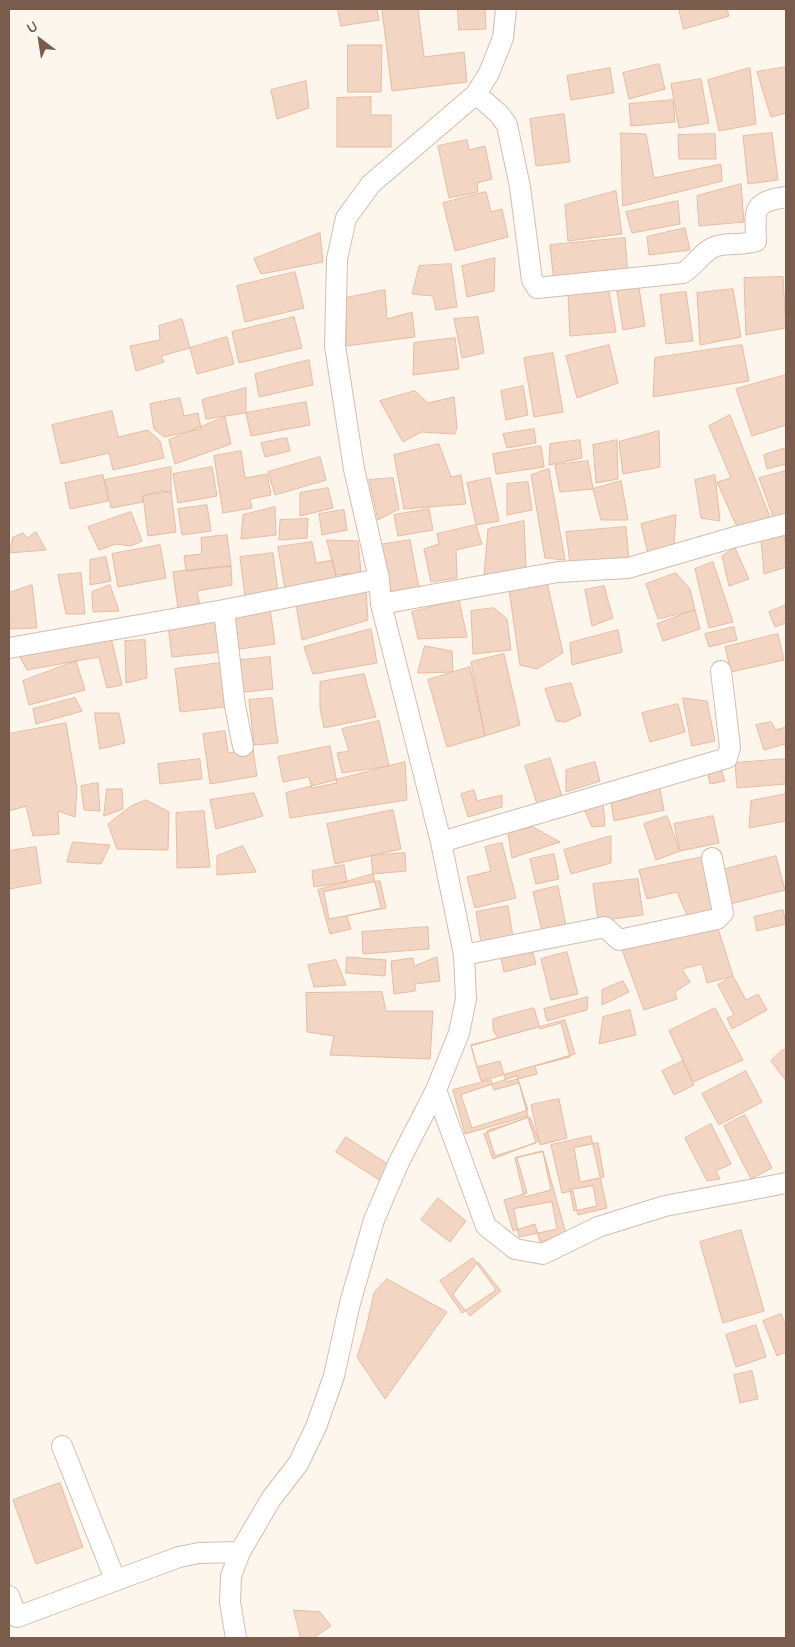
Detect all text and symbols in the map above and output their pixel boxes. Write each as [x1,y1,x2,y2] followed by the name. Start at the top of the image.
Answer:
[15,15,65,65] north arrow
[23,17,41,37] text: U

